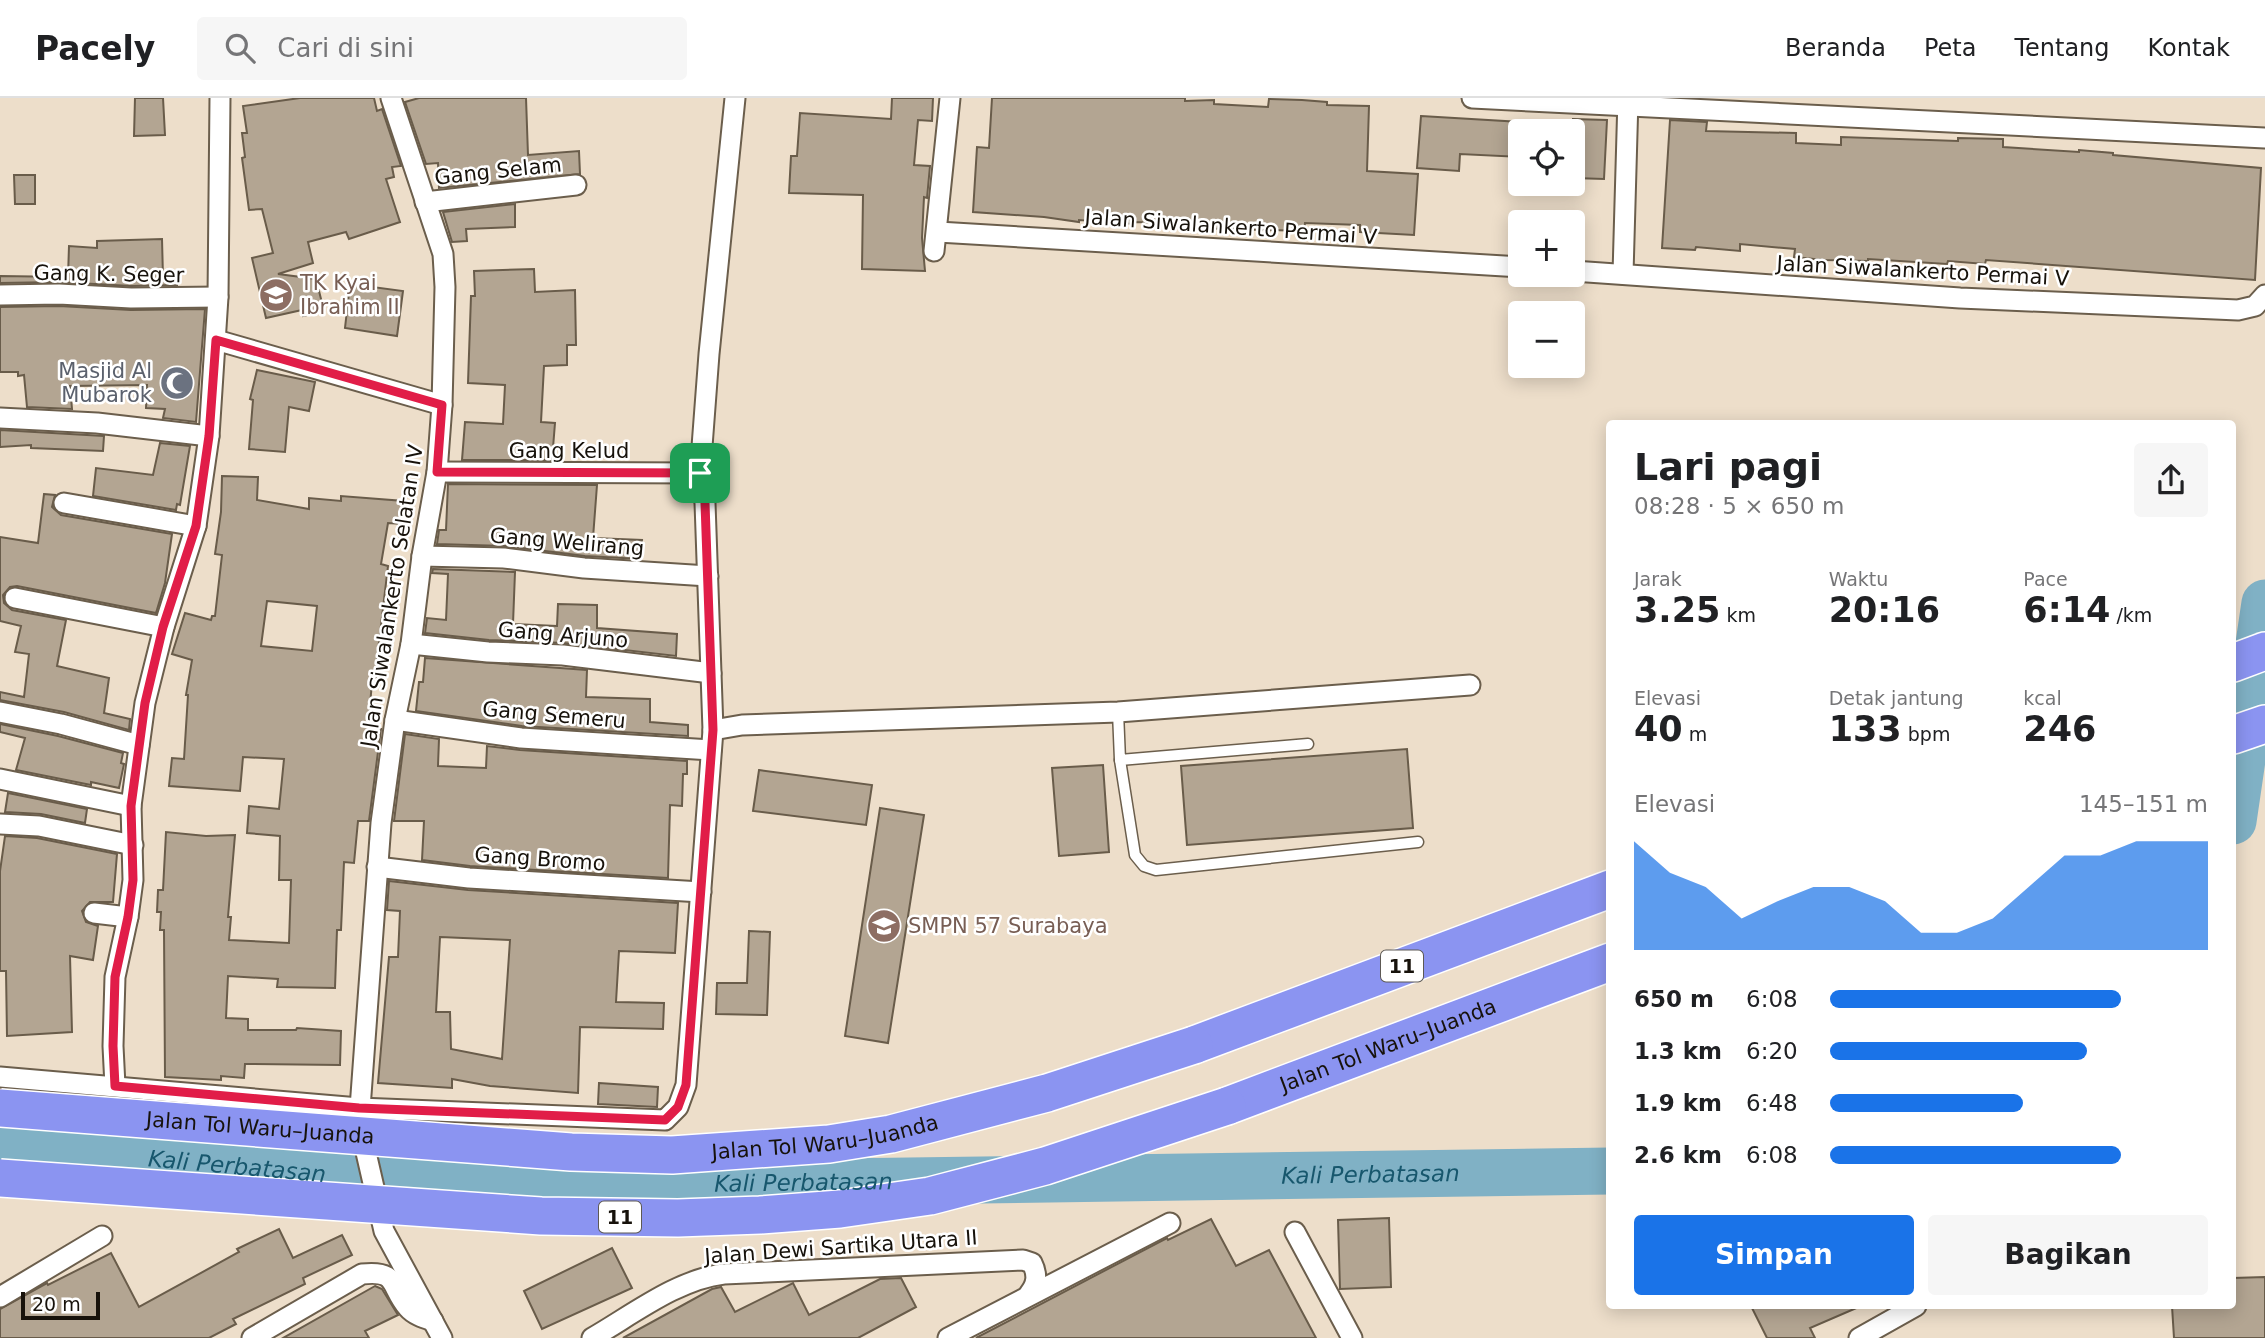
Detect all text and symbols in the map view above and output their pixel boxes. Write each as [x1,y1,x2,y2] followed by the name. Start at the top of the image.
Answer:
[197,17,687,80] search box
[35,29,155,68] text: Pacely
[221,29,259,67] icon: search
[277,33,414,63] text: Cari di sini
[1785,34,1886,62] text: Beranda
[1924,34,1976,62] text: Peta
[2014,34,2110,62] text: Tentang
[2148,34,2230,62] text: Kontak
[1508,119,1585,378] map controls
[1508,119,1585,196] button: locate
[433,152,563,190] street label: Gang Selam
[1082,205,1379,249] street label: Jalan Siwalankerto Permai V
[1508,210,1585,287] button: +
[1774,251,2071,291] street label: Jalan Siwalankerto Permai V
[33,261,185,287] street label: Gang K. Seger
[299,271,400,319] place label: TK Kyai Ibrahim II
[257,276,295,314] school or university icon: TK Kyai Ibrahim II
[1508,301,1585,378] button: −
[58,359,153,407] place label: Masjid Al Mubarok
[158,364,196,402] mosque icon: Masjid Al Mubarok
[509,439,629,463] street label: Gang Kelud
[356,442,428,751] street label: Jalan Siwalankerto Selatan IV
[670,443,730,503] pin
[2134,443,2208,517] button: share
[1634,445,1822,489] text: Lari pagi
[681,454,719,492] icon: arrive
[1634,493,1844,519] text: 08:28 · 5 × 650 m
[489,523,645,561] street label: Gang Welirang
[1634,568,1682,590] text: Jarak
[1829,568,1888,590] text: Waktu
[2023,568,2068,590] text: Pace
[1634,590,1720,630] text: 3.25
[1829,590,1940,630] text: 20:16
[2023,590,2110,630] text: 6:14
[1720,604,1756,626] text: km
[2110,604,2152,626] text: /km
[497,617,629,653] street label: Gang Arjuno
[1634,687,1701,709] text: Elevasi
[1829,687,1964,709] text: Detak jantung
[2023,687,2062,709] text: kcal
[481,697,627,733] street label: Gang Semeru
[1634,709,1683,749] text: 40
[1829,709,1902,749] text: 133
[2023,709,2096,749] text: 246
[1683,723,1707,745] text: m
[1902,723,1950,745] text: bpm
[1634,791,1715,817] text: Elevasi
[2079,791,2208,817] text: 145–151 m
[474,842,606,876] street label: Gang Bromo
[865,907,903,945] school or university icon: SMPN 57 Surabaya
[908,914,1108,938] place label: SMPN 57 Surabaya
[1381,950,1423,982] road number: 11
[1634,986,1714,1012] text: 650 m
[1746,986,1798,1012] text: 6:08
[1275,994,1499,1098] street label: Jalan Tol Waru–Juanda
[1634,1038,1722,1064] text: 1.3 km
[1746,1038,1798,1064] text: 6:20
[1634,1090,1722,1116] text: 1.9 km
[1746,1090,1798,1116] text: 6:48
[143,1107,375,1149] street label: Jalan Tol Waru–Juanda
[709,1110,941,1164] street label: Jalan Tol Waru–Juanda
[1634,1142,1722,1168] text: 2.6 km
[1746,1142,1798,1168] text: 6:08
[147,1145,327,1187] water label: Kali Perbatasan
[1281,1160,1460,1189] water label: Kali Perbatasan
[714,1168,893,1197] water label: Kali Perbatasan
[599,1202,641,1232] road number: 11
[1634,1215,1914,1295] button: Simpan
[1928,1215,2208,1295] button: Bagikan
[702,1225,978,1269] street label: Jalan Dewi Sartika Utara II
[21,1289,100,1321] scale bar
[32,1293,81,1315] text: 20 m

